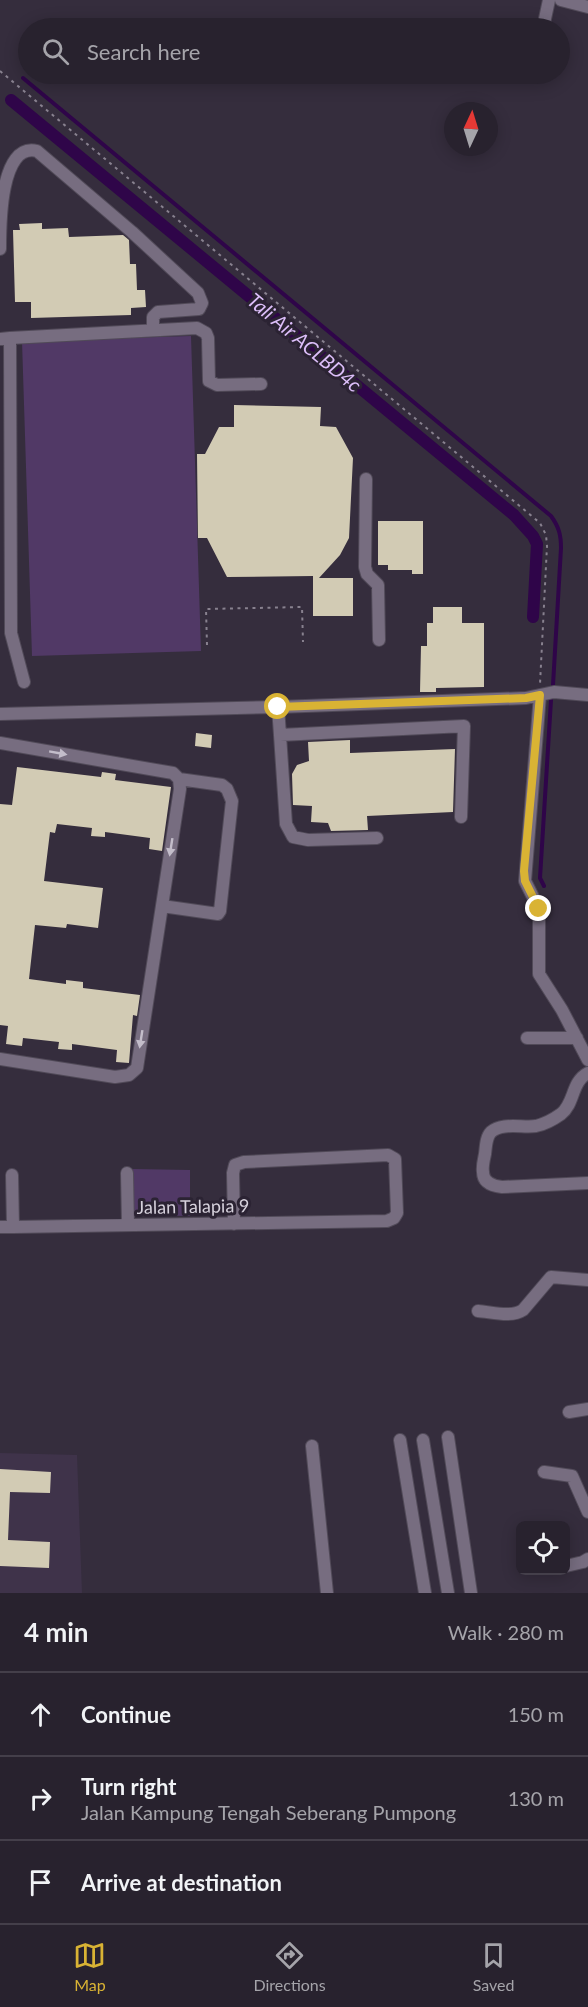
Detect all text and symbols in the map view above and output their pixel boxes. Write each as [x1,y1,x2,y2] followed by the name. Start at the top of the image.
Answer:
[18,18,570,84] search box
[39,35,72,68] icon: search
[87,38,200,65] text: Search here
[444,102,498,156] north arrow
[243,287,367,397] water label: Tali Air ACLBD4c
[264,693,290,719] route start
[48,749,67,758] one-way arrow
[167,837,176,856] one-way arrow
[525,895,551,921] route end
[137,1030,146,1049] one-way arrow
[137,1194,249,1218] street label: Jalan Talapia 9
[516,1521,570,1575] map controls
[516,1521,570,1575] button: locate
[24,1616,88,1648] text: 4 min
[448,1620,564,1644] text: Walk · 280 m
[24,1698,57,1731] icon: ahead
[81,1701,171,1728] text: Continue
[508,1702,564,1726] text: 150 m
[81,1773,176,1800] text: Turn right
[24,1782,57,1815] icon: right
[508,1786,564,1810] text: 130 m
[81,1800,456,1824] text: Jalan Kampung Tengah Seberang Pumpong
[24,1866,57,1899] icon: arrive
[81,1869,282,1896] text: Arrive at destination
[73,1939,106,1994] tab: Map
[253,1939,326,1994] tab: Directions
[473,1939,514,1994] tab: Saved

